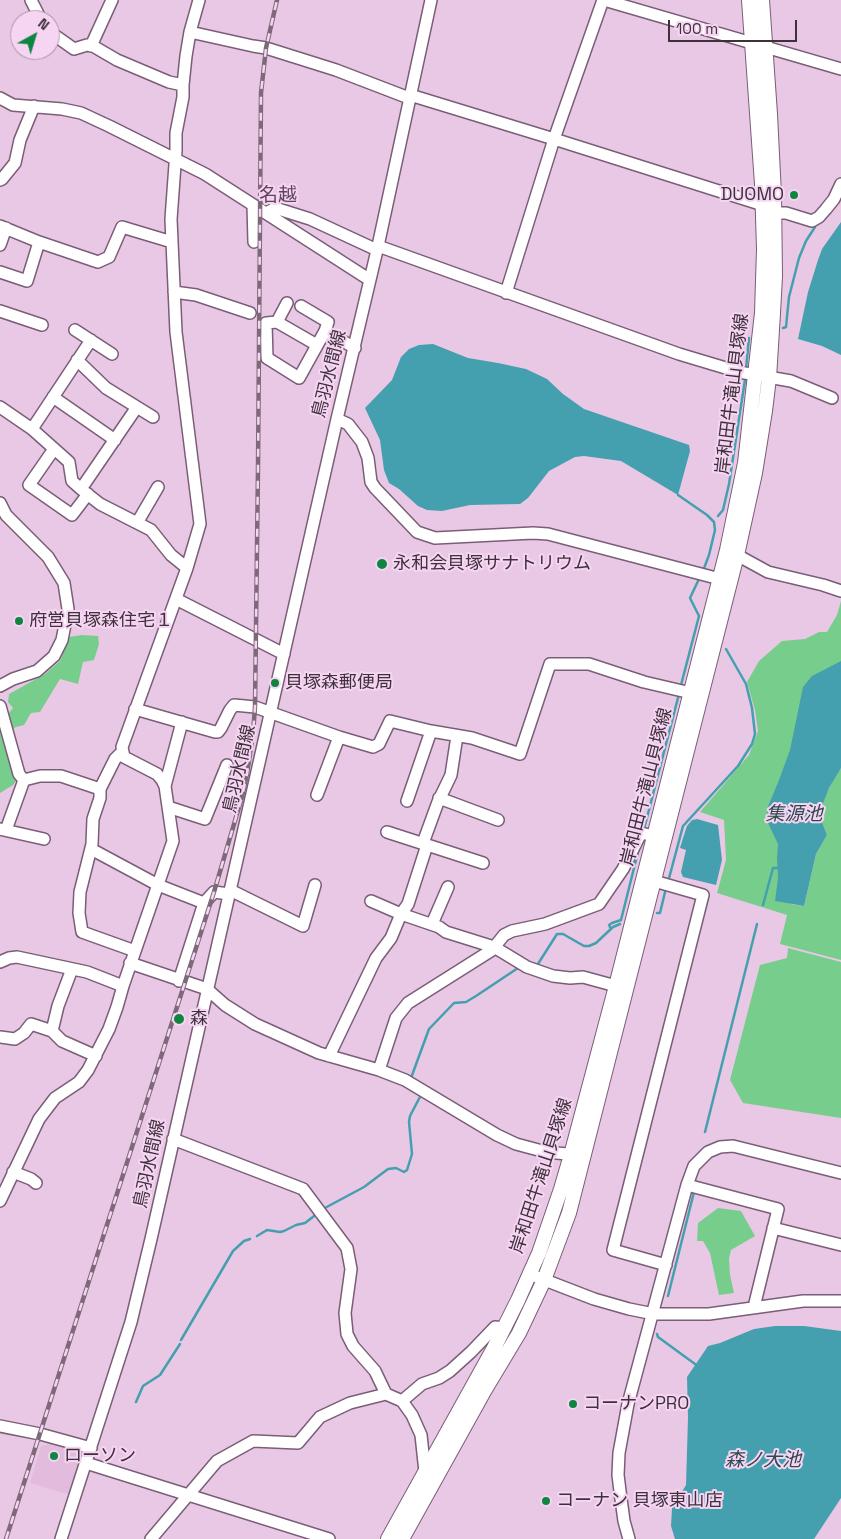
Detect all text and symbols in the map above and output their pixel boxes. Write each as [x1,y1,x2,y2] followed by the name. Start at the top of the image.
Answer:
[10,10,60,60] north arrow
[671,10,800,42] scale bar
[34,14,53,34] text: N
[676,19,718,38] text: 100 m
[720,184,784,206] place label: DUOMO
[259,185,297,207] district label: 名越
[788,189,800,201] marker: DUOMO
[712,312,754,476] street label: 岸和田牛滝山貝塚線
[309,328,351,420] street label: 鳥羽水間線
[393,553,591,575] place label: 永和会貝塚サナトリウム
[375,557,389,571] marker: 永和会貝塚サナトリウム
[29,610,173,632] place label: 府営貝塚森住宅１
[13,615,25,627] marker: 府営貝塚森住宅１
[285,672,393,694] place label: 貝塚森郵便局
[269,677,281,689] marker: 貝塚森郵便局
[617,706,677,868] street label: 岸和田牛滝山貝塚線
[219,723,261,815] street label: 鳥羽水間線
[766,804,822,826] water label: 集源池
[190,1008,208,1030] place label: 森
[172,1012,186,1026] marker: 森
[507,1096,577,1256] street label: 岸和田牛滝山貝塚線
[130,1118,170,1210] street label: 鳥羽水間線
[583,1393,689,1415] place label: コーナンPRO
[567,1398,579,1410] marker: コーナンPRO
[64,1445,136,1467] place label: ローソン
[48,1450,60,1462] marker: ローソン
[725,1450,801,1472] water label: 森ノ大池
[556,1490,723,1512] place label: コーナン 貝塚東山店
[540,1495,552,1507] marker: コーナン 貝塚東山店

